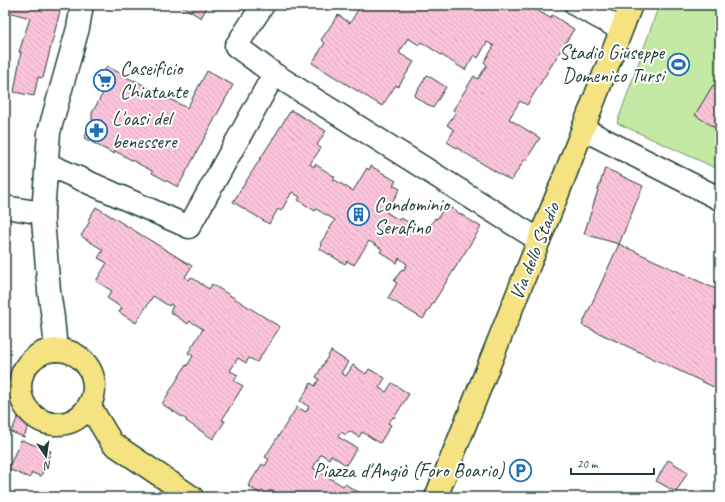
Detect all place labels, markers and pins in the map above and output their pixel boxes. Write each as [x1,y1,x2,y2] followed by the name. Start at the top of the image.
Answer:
[559,40,666,88] place label: Stadio Giuseppe Domenico Tursi
[666,51,692,77] sports icon: Stadio Giuseppe Domenico Tursi
[120,56,189,104] place label: Caseificio Chiatante
[91,67,117,93] supermarket icon: Caseificio Chiatante
[112,106,178,154] place label: L'oasi del benessere
[83,117,109,143] pharmacy icon: L'oasi del benessere
[374,192,451,240] place label: Condominio Serafino
[346,202,372,228] building icon: Condominio Serafino
[507,457,533,483] parking icon: Piazza d'Angiò (Foro Boario)
[313,458,505,483] place label: Piazza d'Angiò (Foro Boario)

